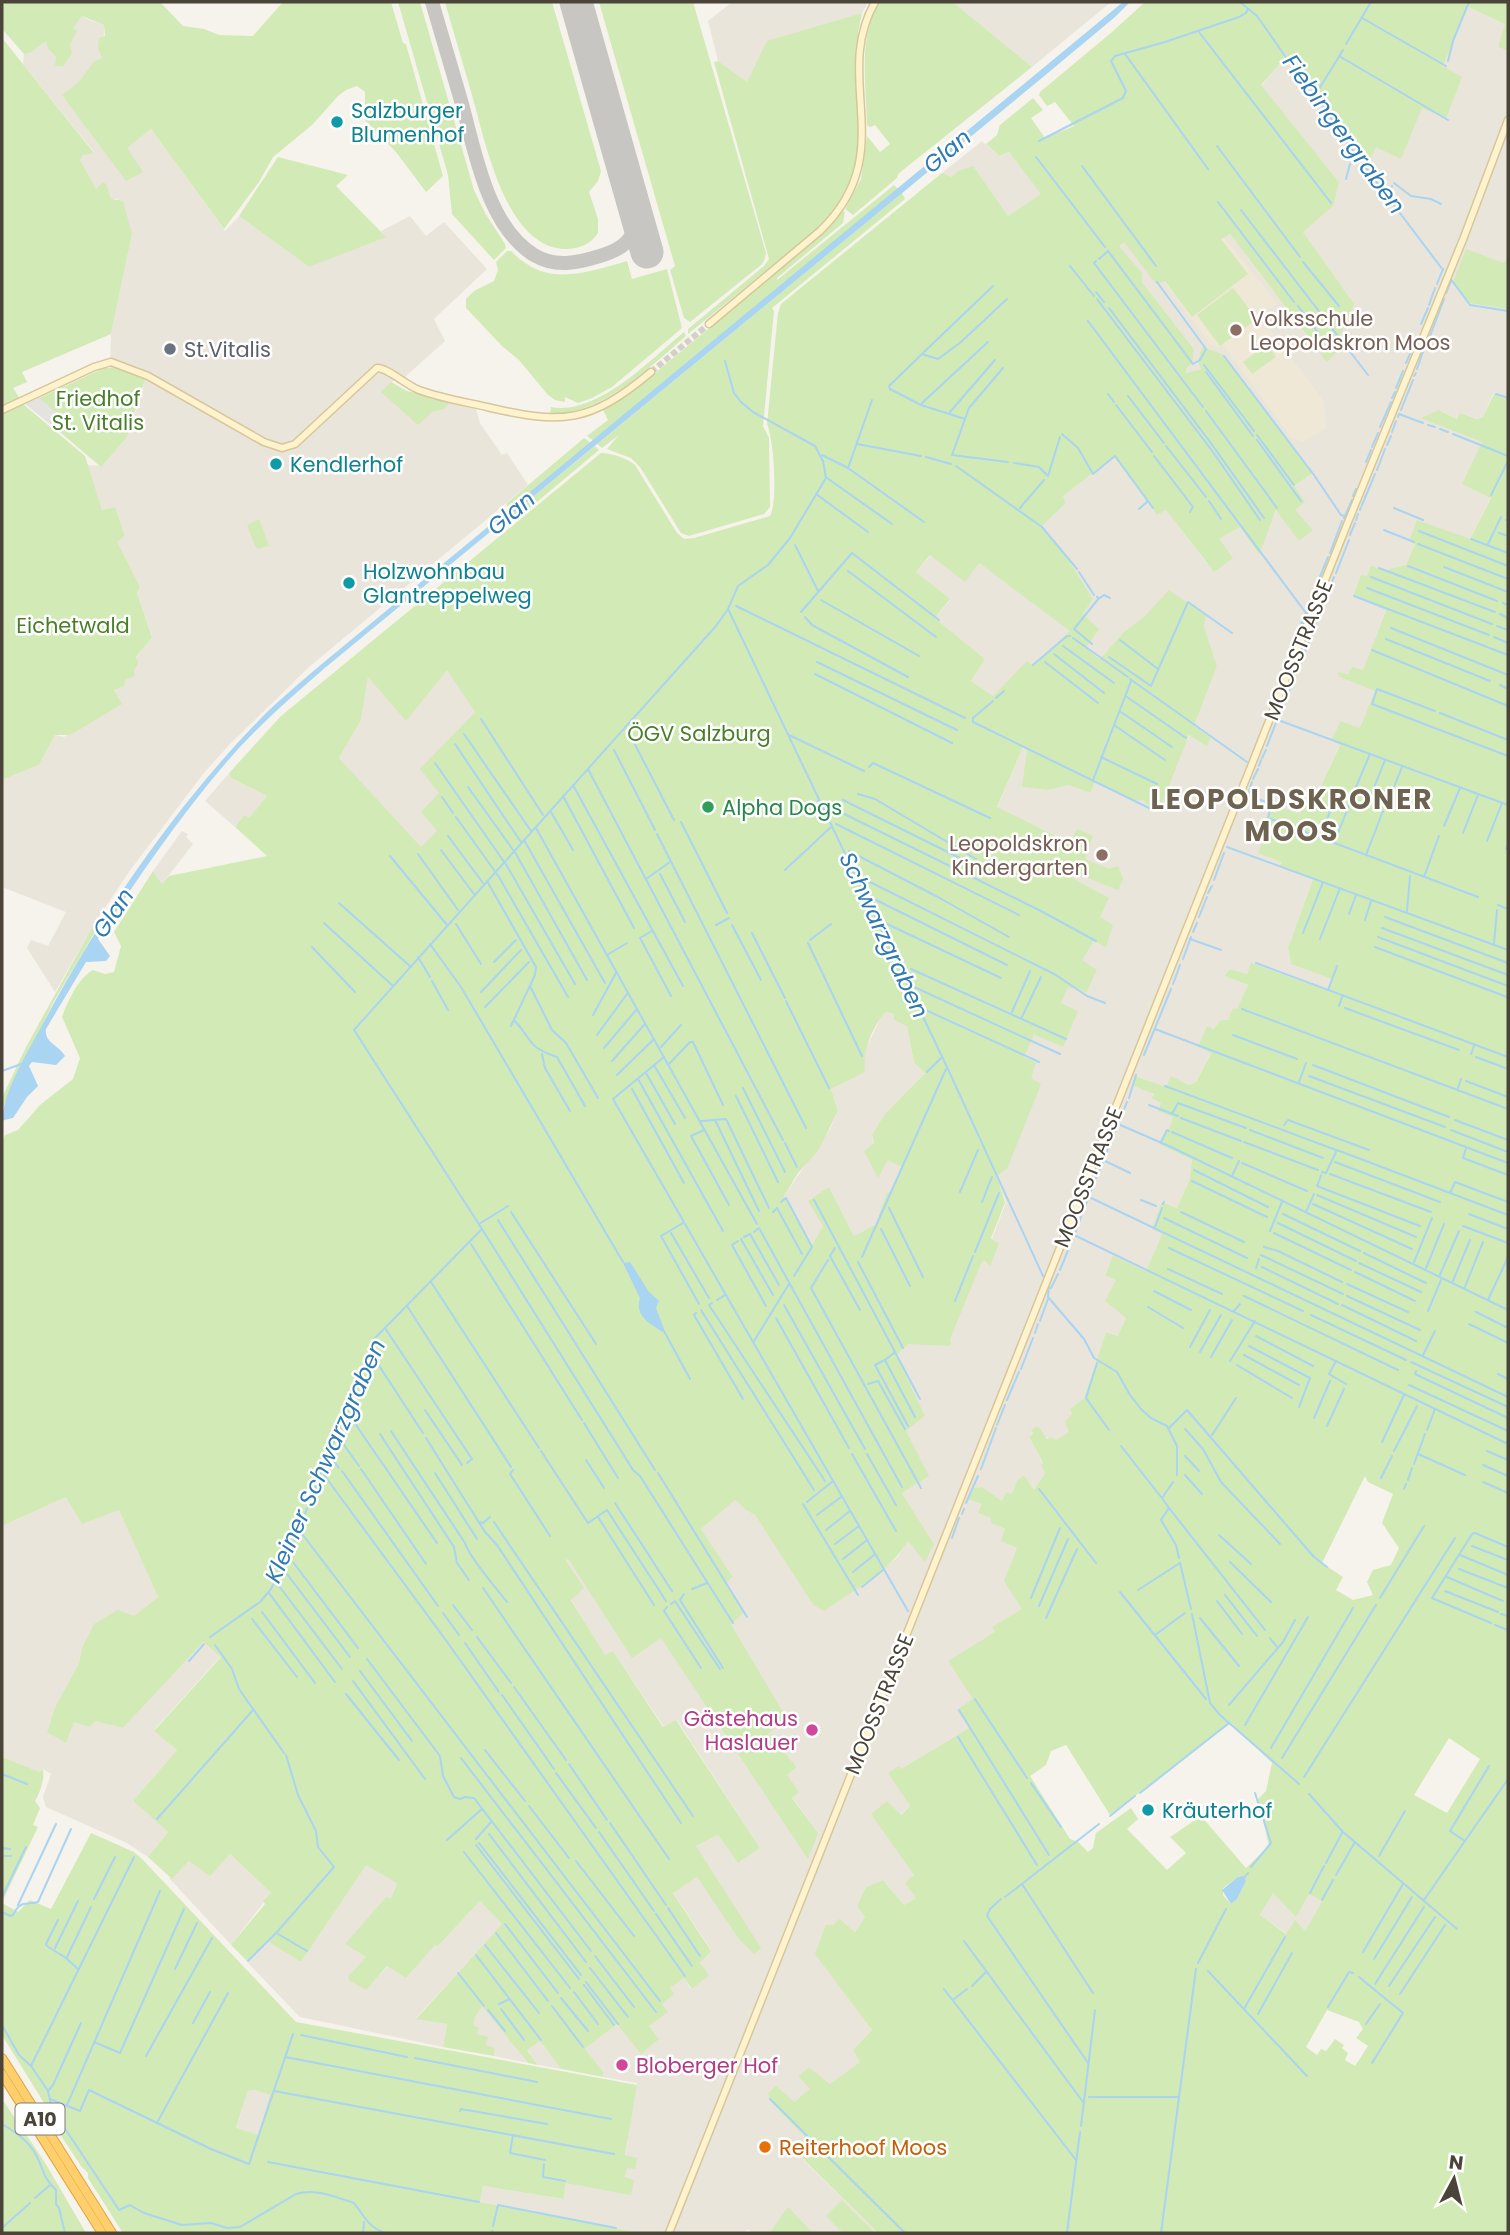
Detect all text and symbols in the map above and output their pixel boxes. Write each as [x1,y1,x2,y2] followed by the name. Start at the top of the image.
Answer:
[1275,48,1413,220] water label: Fiebingergraben
[351,96,464,149] place label: Salzburger Blumenhof
[329,114,345,130] marker: Salzburger Blumenhof
[916,121,978,181] water label: Glan
[1250,304,1451,357] place label: Volksschule Leopoldskron Moos
[1228,322,1244,338] marker: Volksschule Leopoldskron Moos
[184,335,271,364] place label: St.Vitalis
[162,341,178,357] marker: St.Vitalis
[52,384,144,437] park label: Friedhof St. Vitalis
[290,450,403,479] place label: Kendlerhof
[268,456,284,472] marker: Kendlerhof
[480,483,542,543] water label: Glan
[363,557,532,610] place label: Holzwohnbau Glantreppelweg
[341,575,357,591] marker: Holzwohnbau Glantreppelweg
[1257,575,1339,725] street label: MOOSSTRASSE
[16,611,130,640] park label: Eichetwald
[627,719,771,748] park label: ÖGV Salzburg
[1150,780,1434,851] district label: LEOPOLDSKRONER MOOS
[722,793,842,822] place label: Alpha Dogs
[700,799,716,815] marker: Alpha Dogs
[949,829,1088,882] place label: Leopoldskron Kindergarten
[832,847,936,1023] water label: Schwarzgraben
[1094,847,1110,863] marker: Leopoldskron Kindergarten
[85,882,141,944] water label: Glan
[1047,1102,1129,1252] street label: MOOSSTRASSE
[257,1334,393,1588] water label: Kleiner Schwarzgraben
[838,1629,920,1779] street label: MOOSSTRASSE
[684,1704,798,1757] place label: Gästehaus Haslauer
[804,1722,820,1738] marker: Gästehaus Haslauer
[1162,1796,1272,1825] place label: Kräuterhof
[1140,1802,1156,1818] marker: Kräuterhof
[636,2051,778,2080] place label: Bloberger Hof
[614,2057,630,2073] marker: Bloberger Hof
[16,2104,64,2134] road number: A10
[779,2133,947,2162] place label: Reiterhoof Moos
[757,2139,773,2155] marker: Reiterhoof Moos
[1419,2144,1489,2214] north arrow
[1447,2148,1465,2177] text: N

